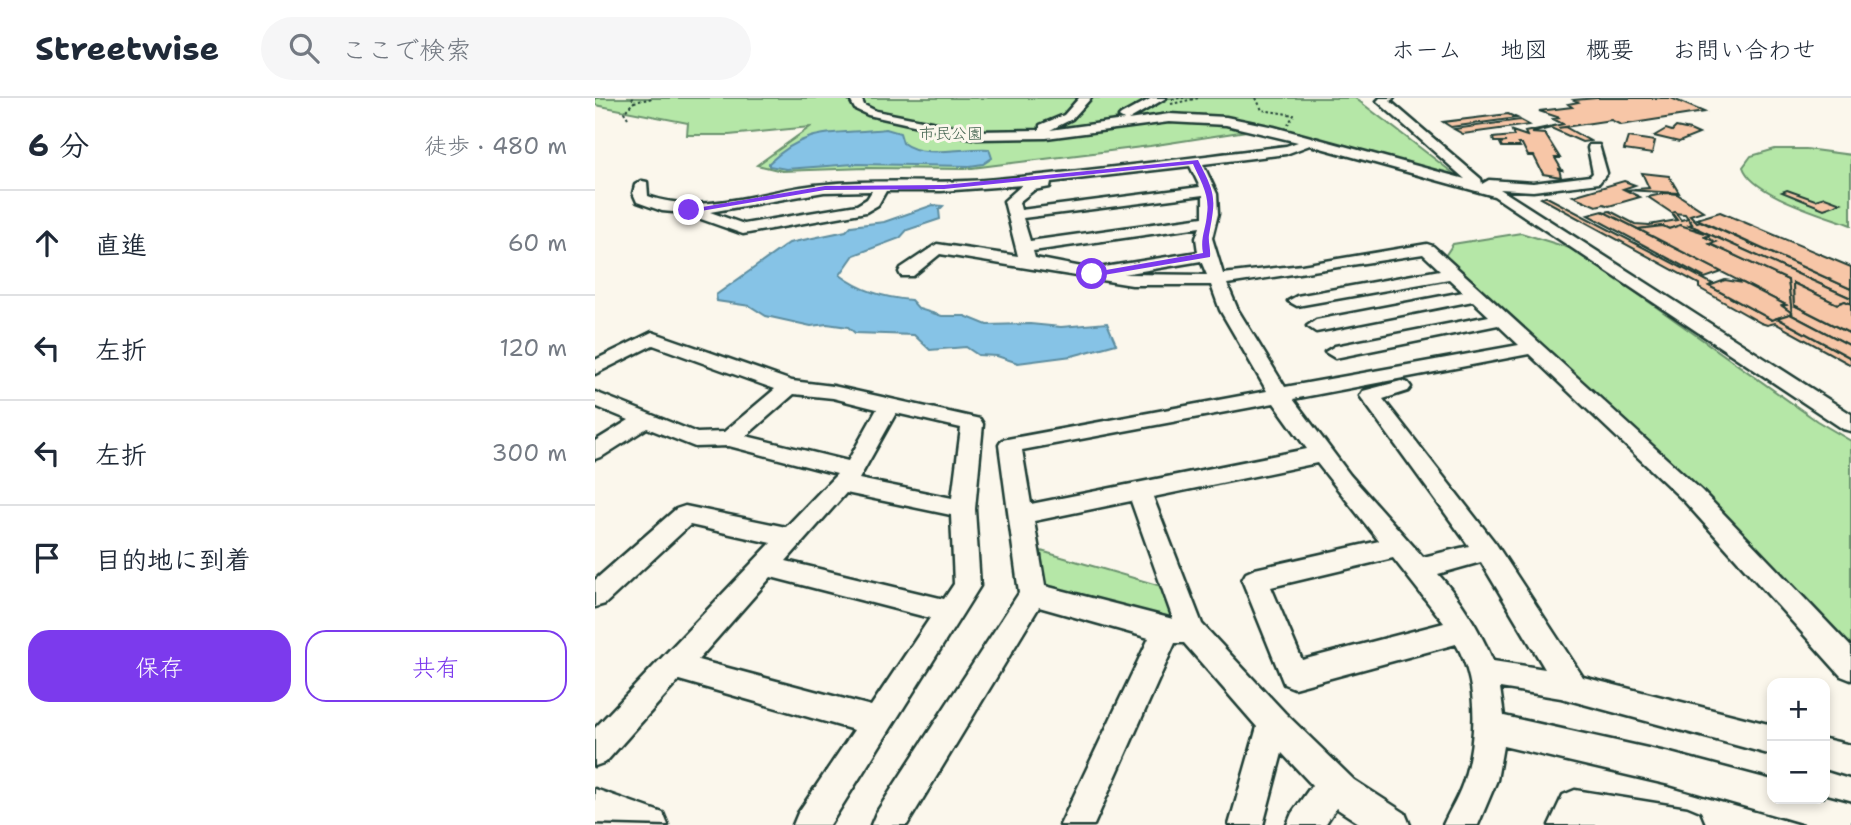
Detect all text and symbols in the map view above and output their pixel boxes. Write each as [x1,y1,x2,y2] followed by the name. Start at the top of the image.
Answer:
[261,17,751,80] search box
[35,26,219,71] text: Streetwise
[285,29,323,67] icon: search
[341,32,471,67] text: ここで検索
[1391,34,1462,66] text: ホーム
[1500,34,1548,66] text: 地図
[1586,34,1634,66] text: 概要
[1672,34,1816,66] text: お問い合わせ
[919,123,983,144] park label: 市民公園
[28,125,89,166] text: 6 分
[424,131,567,161] text: 徒歩 · 480 m
[673,194,704,225] route end
[28,224,66,262] icon: ahead
[95,227,147,262] text: 直進
[508,228,567,258] text: 60 m
[1076,258,1107,289] route start
[28,329,66,367] icon: left
[95,332,147,367] text: 左折
[499,333,567,363] text: 120 m
[28,434,66,472] icon: left
[95,437,147,472] text: 左折
[492,438,567,468] text: 300 m
[28,539,66,577] icon: arrive
[95,542,251,577] text: 目的地に到着
[28,630,291,702] button: 保存
[305,630,567,702] button: 共有
[1767,678,1830,804] map controls
[1767,678,1830,741] button: +
[1767,741,1830,804] button: −

